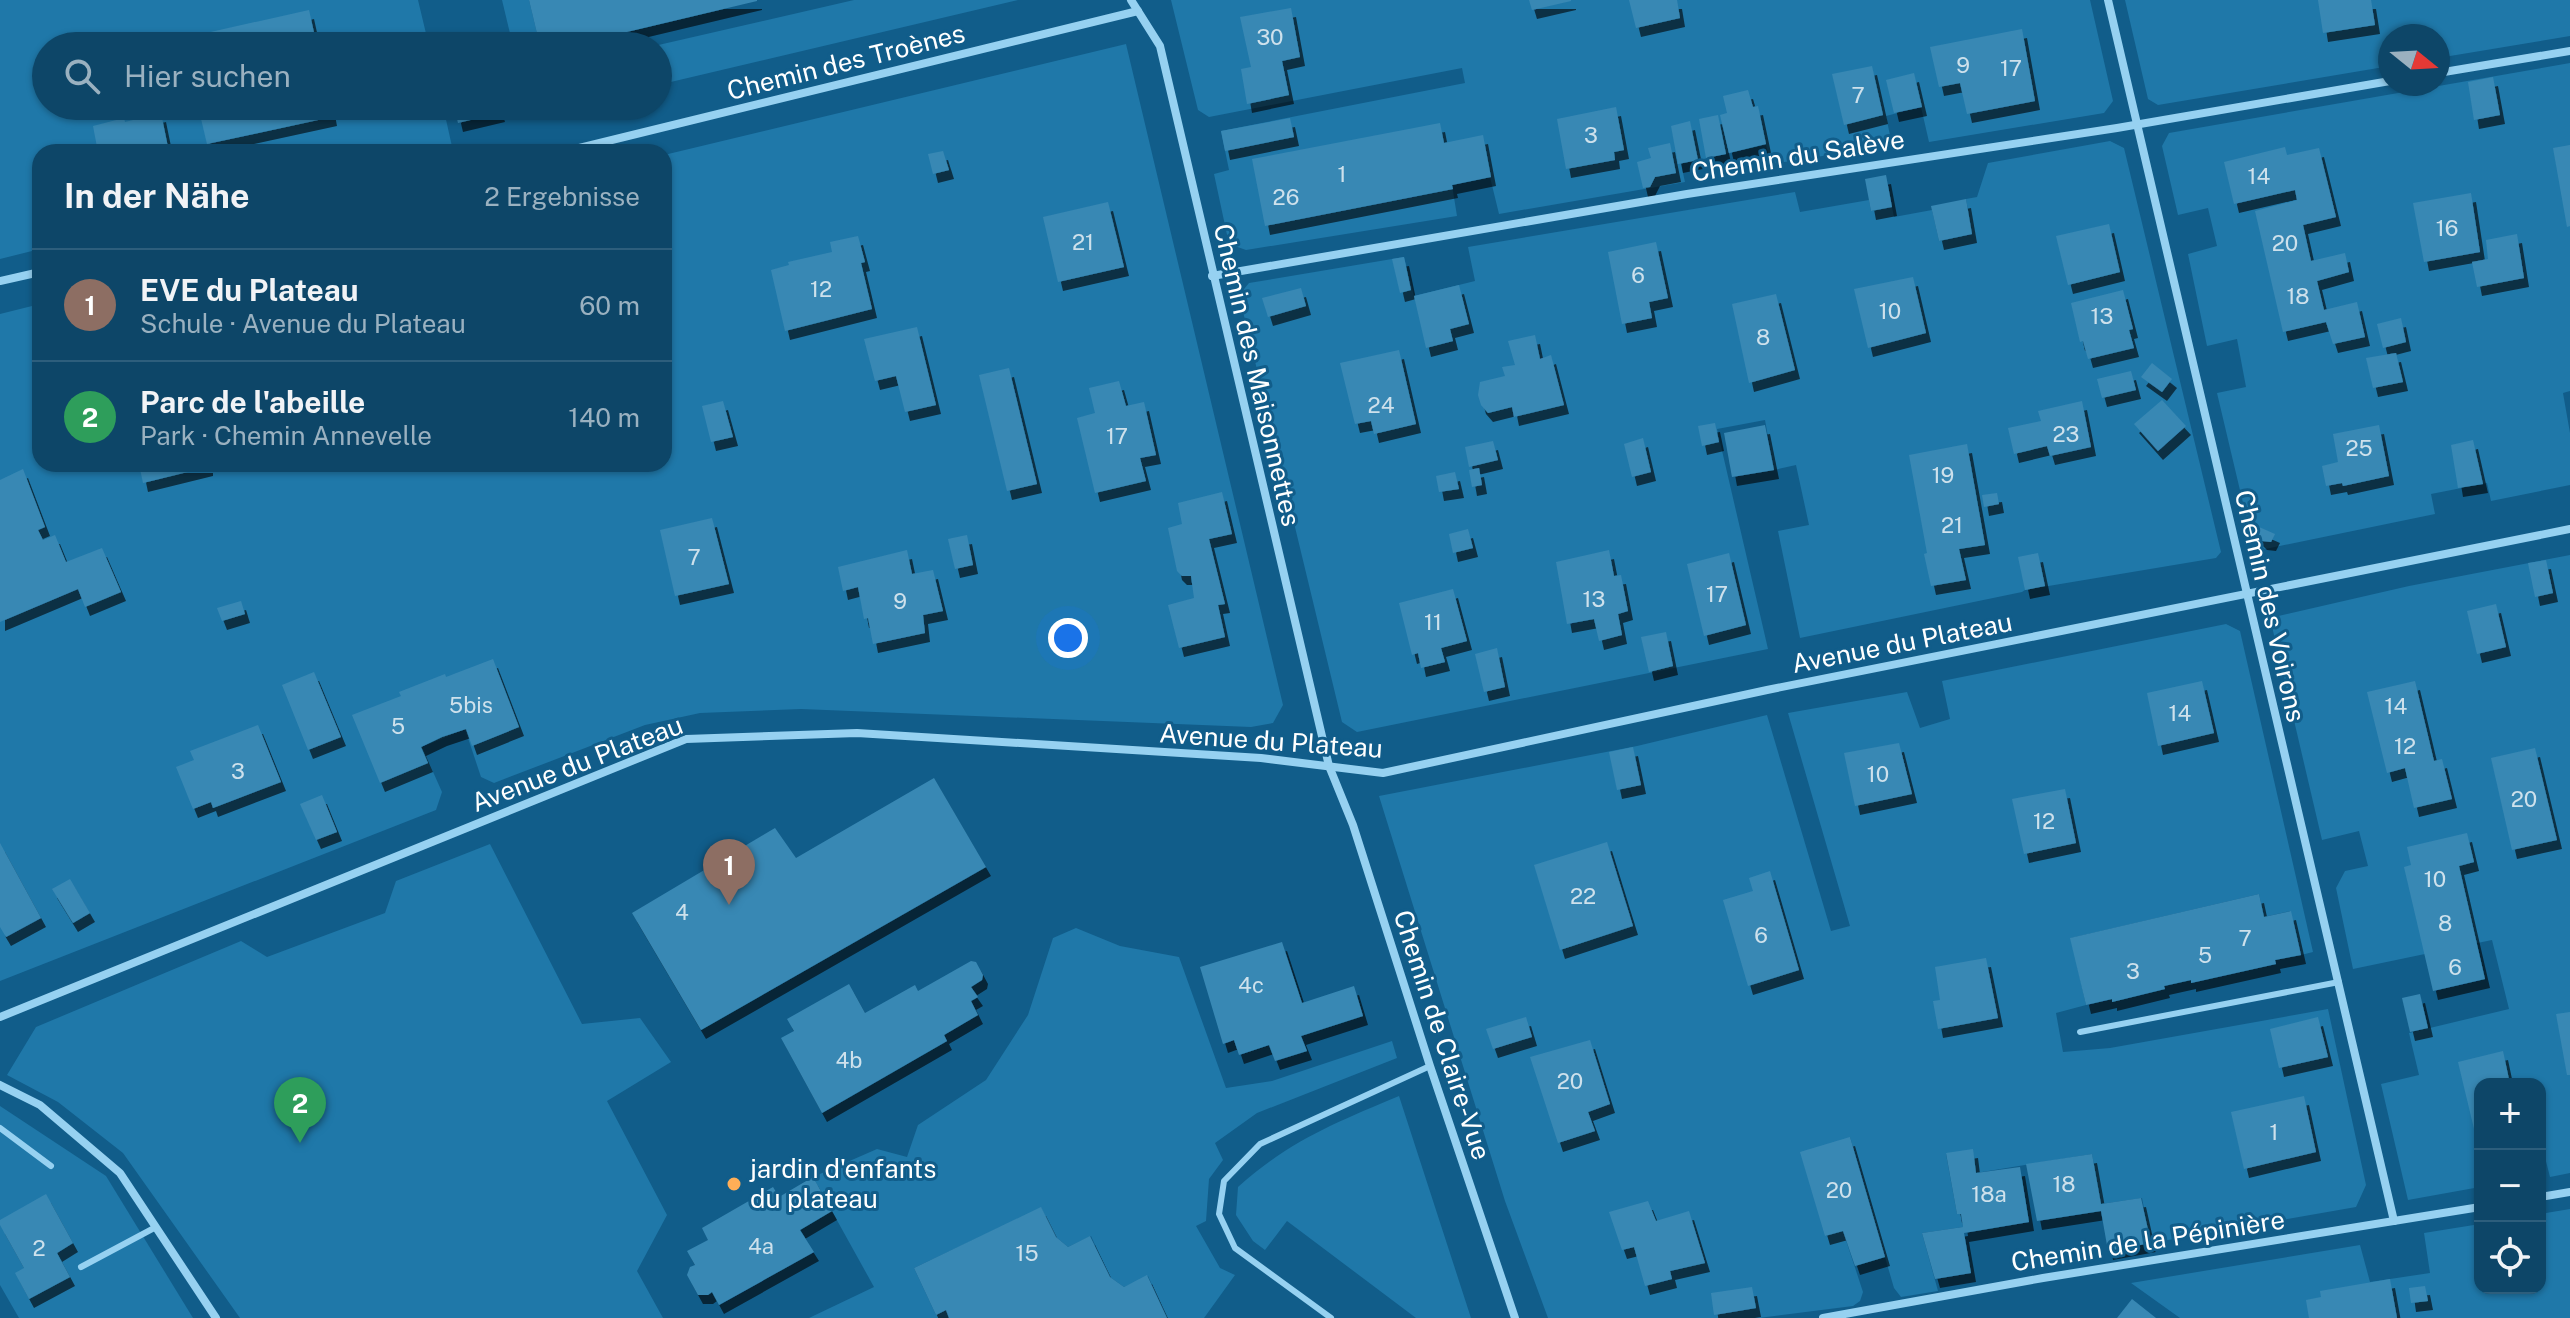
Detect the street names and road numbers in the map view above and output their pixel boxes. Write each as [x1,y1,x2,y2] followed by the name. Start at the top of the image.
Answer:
[724,17,968,106] street label: Chemin des Troènes
[1689,123,1907,188] street label: Chemin du Salève
[1208,221,1307,529] street label: Chemin des Maisonnettes
[2229,487,2312,725] street label: Chemin des Voirons
[1789,606,2015,679] street label: Avenue du Plateau
[467,709,687,818] street label: Avenue du Plateau
[1158,717,1384,764] street label: Avenue du Plateau
[1387,906,1498,1164] street label: Chemin de Claire-Vue
[2009,1204,2287,1277] street label: Chemin de la Pépinière

